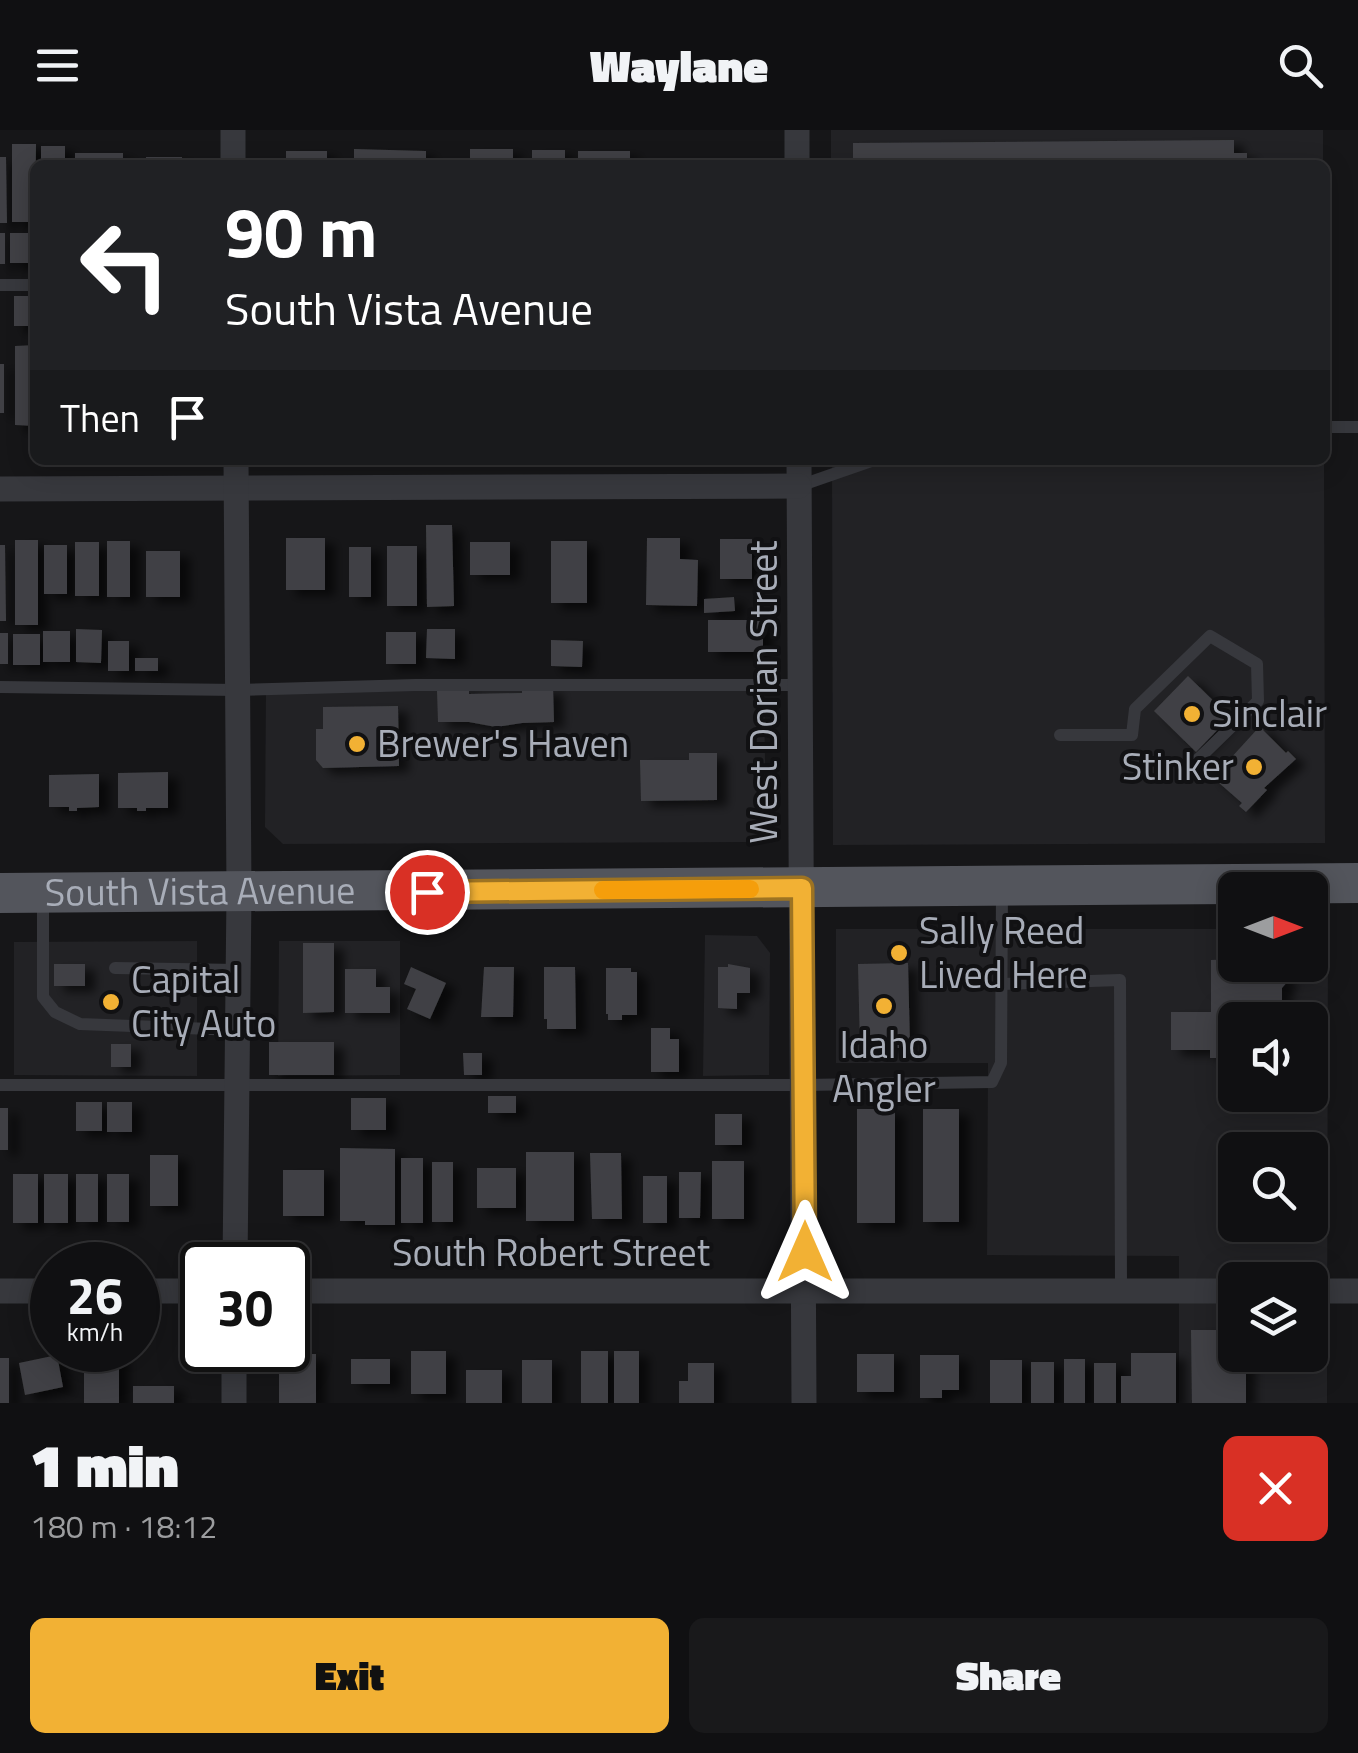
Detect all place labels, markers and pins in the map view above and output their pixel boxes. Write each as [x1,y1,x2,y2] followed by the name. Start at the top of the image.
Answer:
[1212,684,1327,742] place label: Sinclair
[1181,703,1203,725] marker: Sinclair
[377,714,629,772] place label: Brewer's Haven
[346,733,368,755] marker: Brewer's Haven
[1122,737,1234,795] place label: Stinker
[1243,756,1265,778] marker: Stinker
[385,850,470,935] pin
[919,901,1088,1003] place label: Sally Reed Lived Here
[888,942,910,964] marker: Sally Reed Lived Here
[131,950,276,1052] place label: Capital City Auto
[100,991,122,1013] marker: Capital City Auto
[873,995,895,1017] marker: Idaho Angler
[832,1015,936,1117] place label: Idaho Angler

